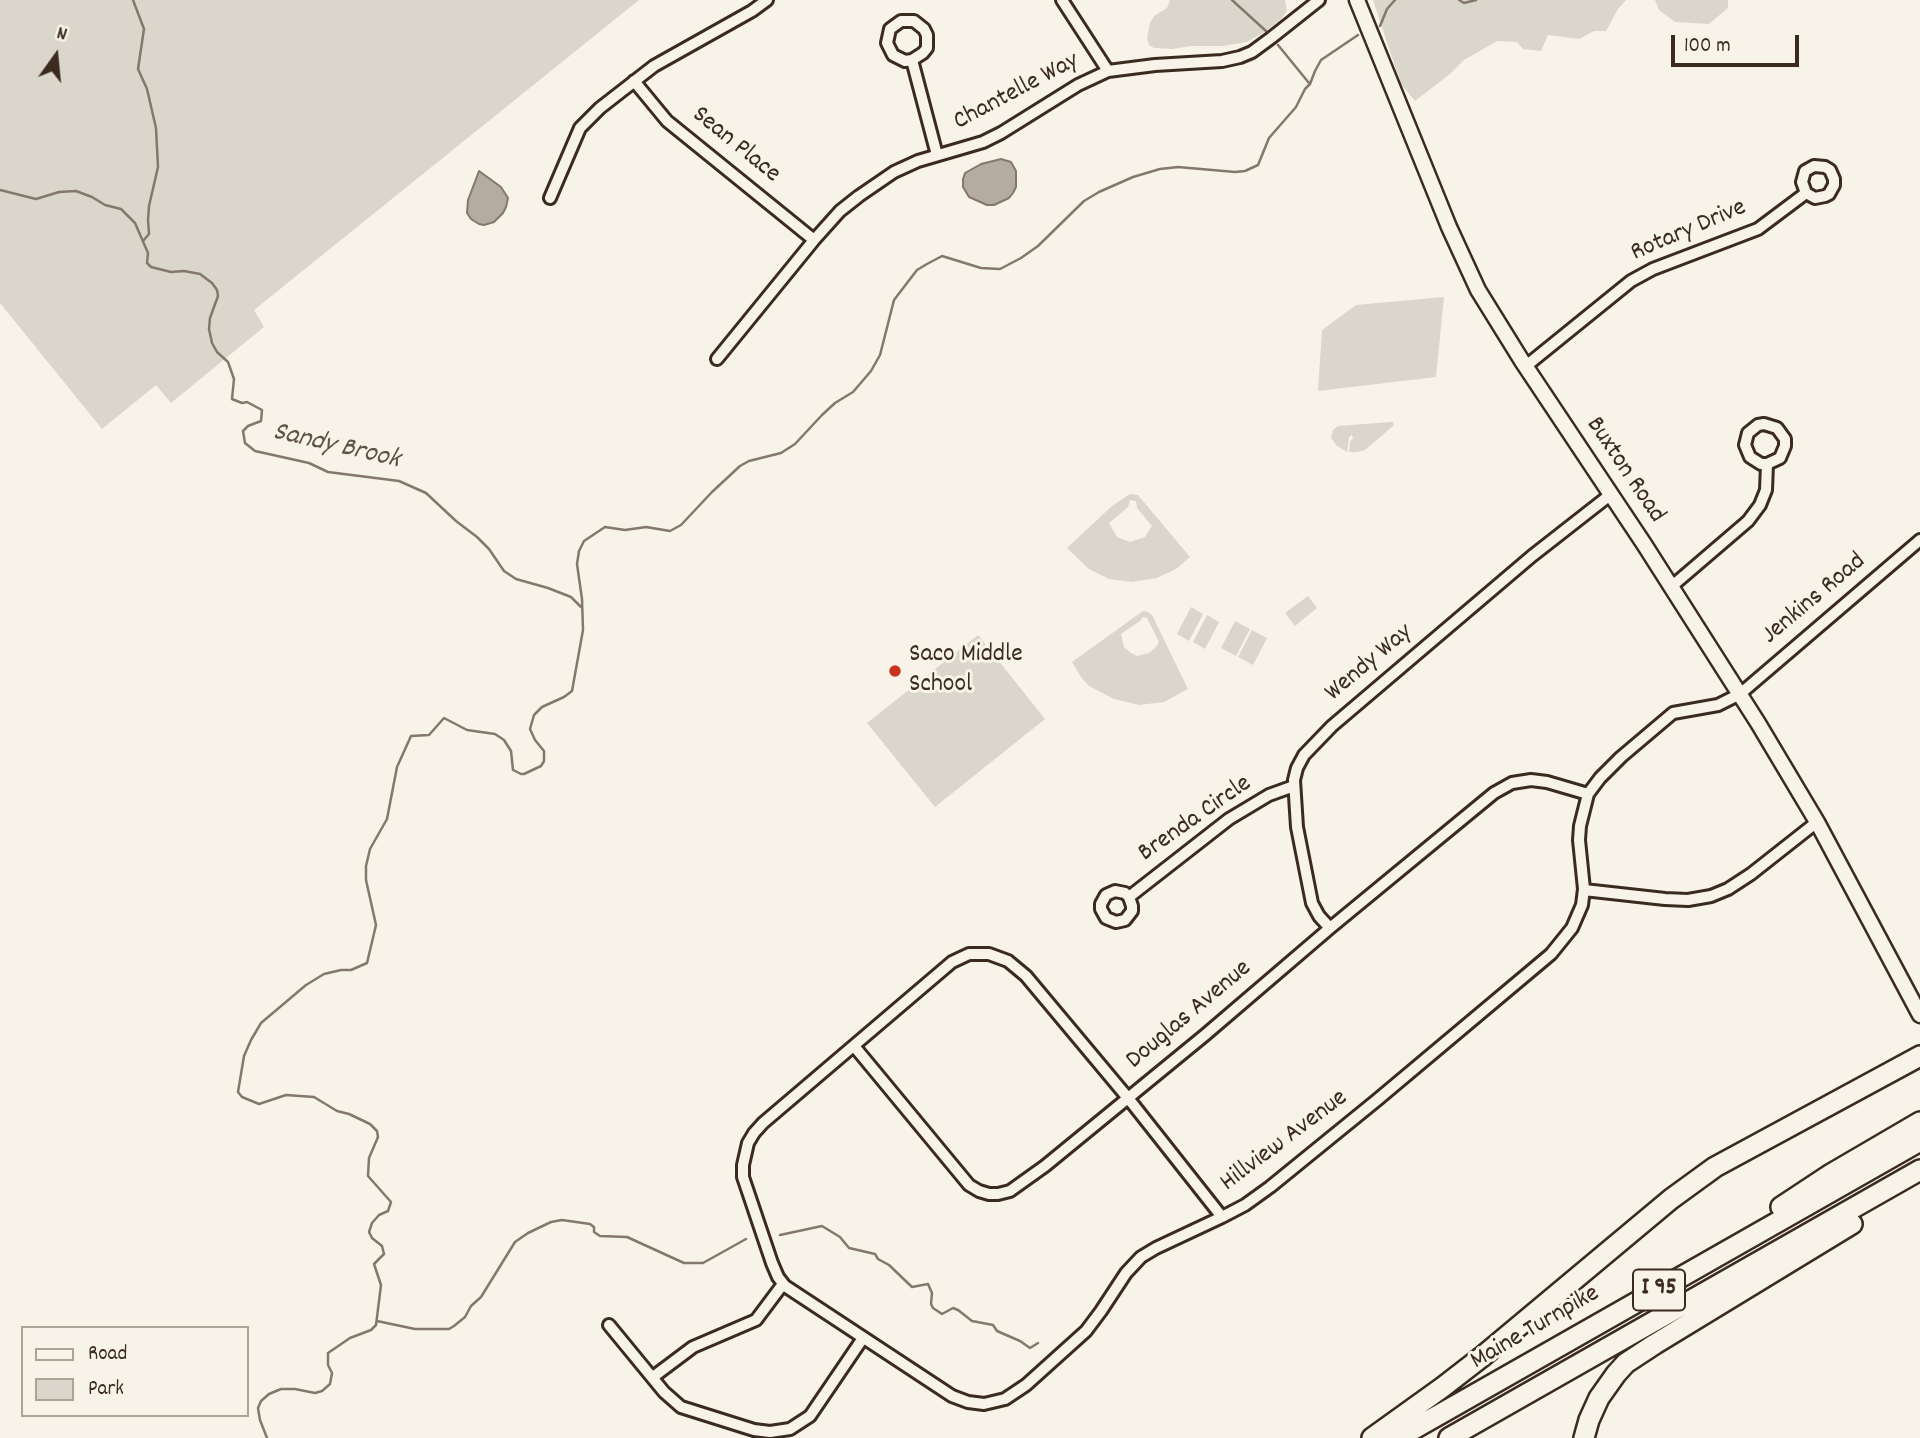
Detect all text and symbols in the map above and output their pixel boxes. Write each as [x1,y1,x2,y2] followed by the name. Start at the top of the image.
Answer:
[21,21,91,91] north arrow
[54,21,70,49] text: N
[1675,21,1803,65] scale bar
[1684,32,1731,62] text: 100 m
[949,47,1085,139] street label: Chantelle Way
[684,101,786,191] street label: Sean Place
[1627,194,1751,270] street label: Rotary Drive
[1577,412,1671,530] street label: Buxton Road
[269,417,403,479] water label: Sandy Brook
[1757,548,1873,652] street label: Jenkins Road
[1320,618,1420,710] street label: Wendy Way
[909,640,1023,702] place label: Saco Middle School
[887,663,903,679] marker: Saco Middle School
[1133,770,1259,870] street label: Brenda Circle
[1121,955,1259,1077] street label: Douglas Avenue
[1215,1084,1355,1200] street label: Hillview Avenue
[1633,1270,1685,1310] road number: I 95
[1466,1280,1606,1378] street label: Maine Turnpike
[21,1326,248,1417] legend
[88,1340,127,1370] text: Road
[88,1375,124,1405] text: Park

